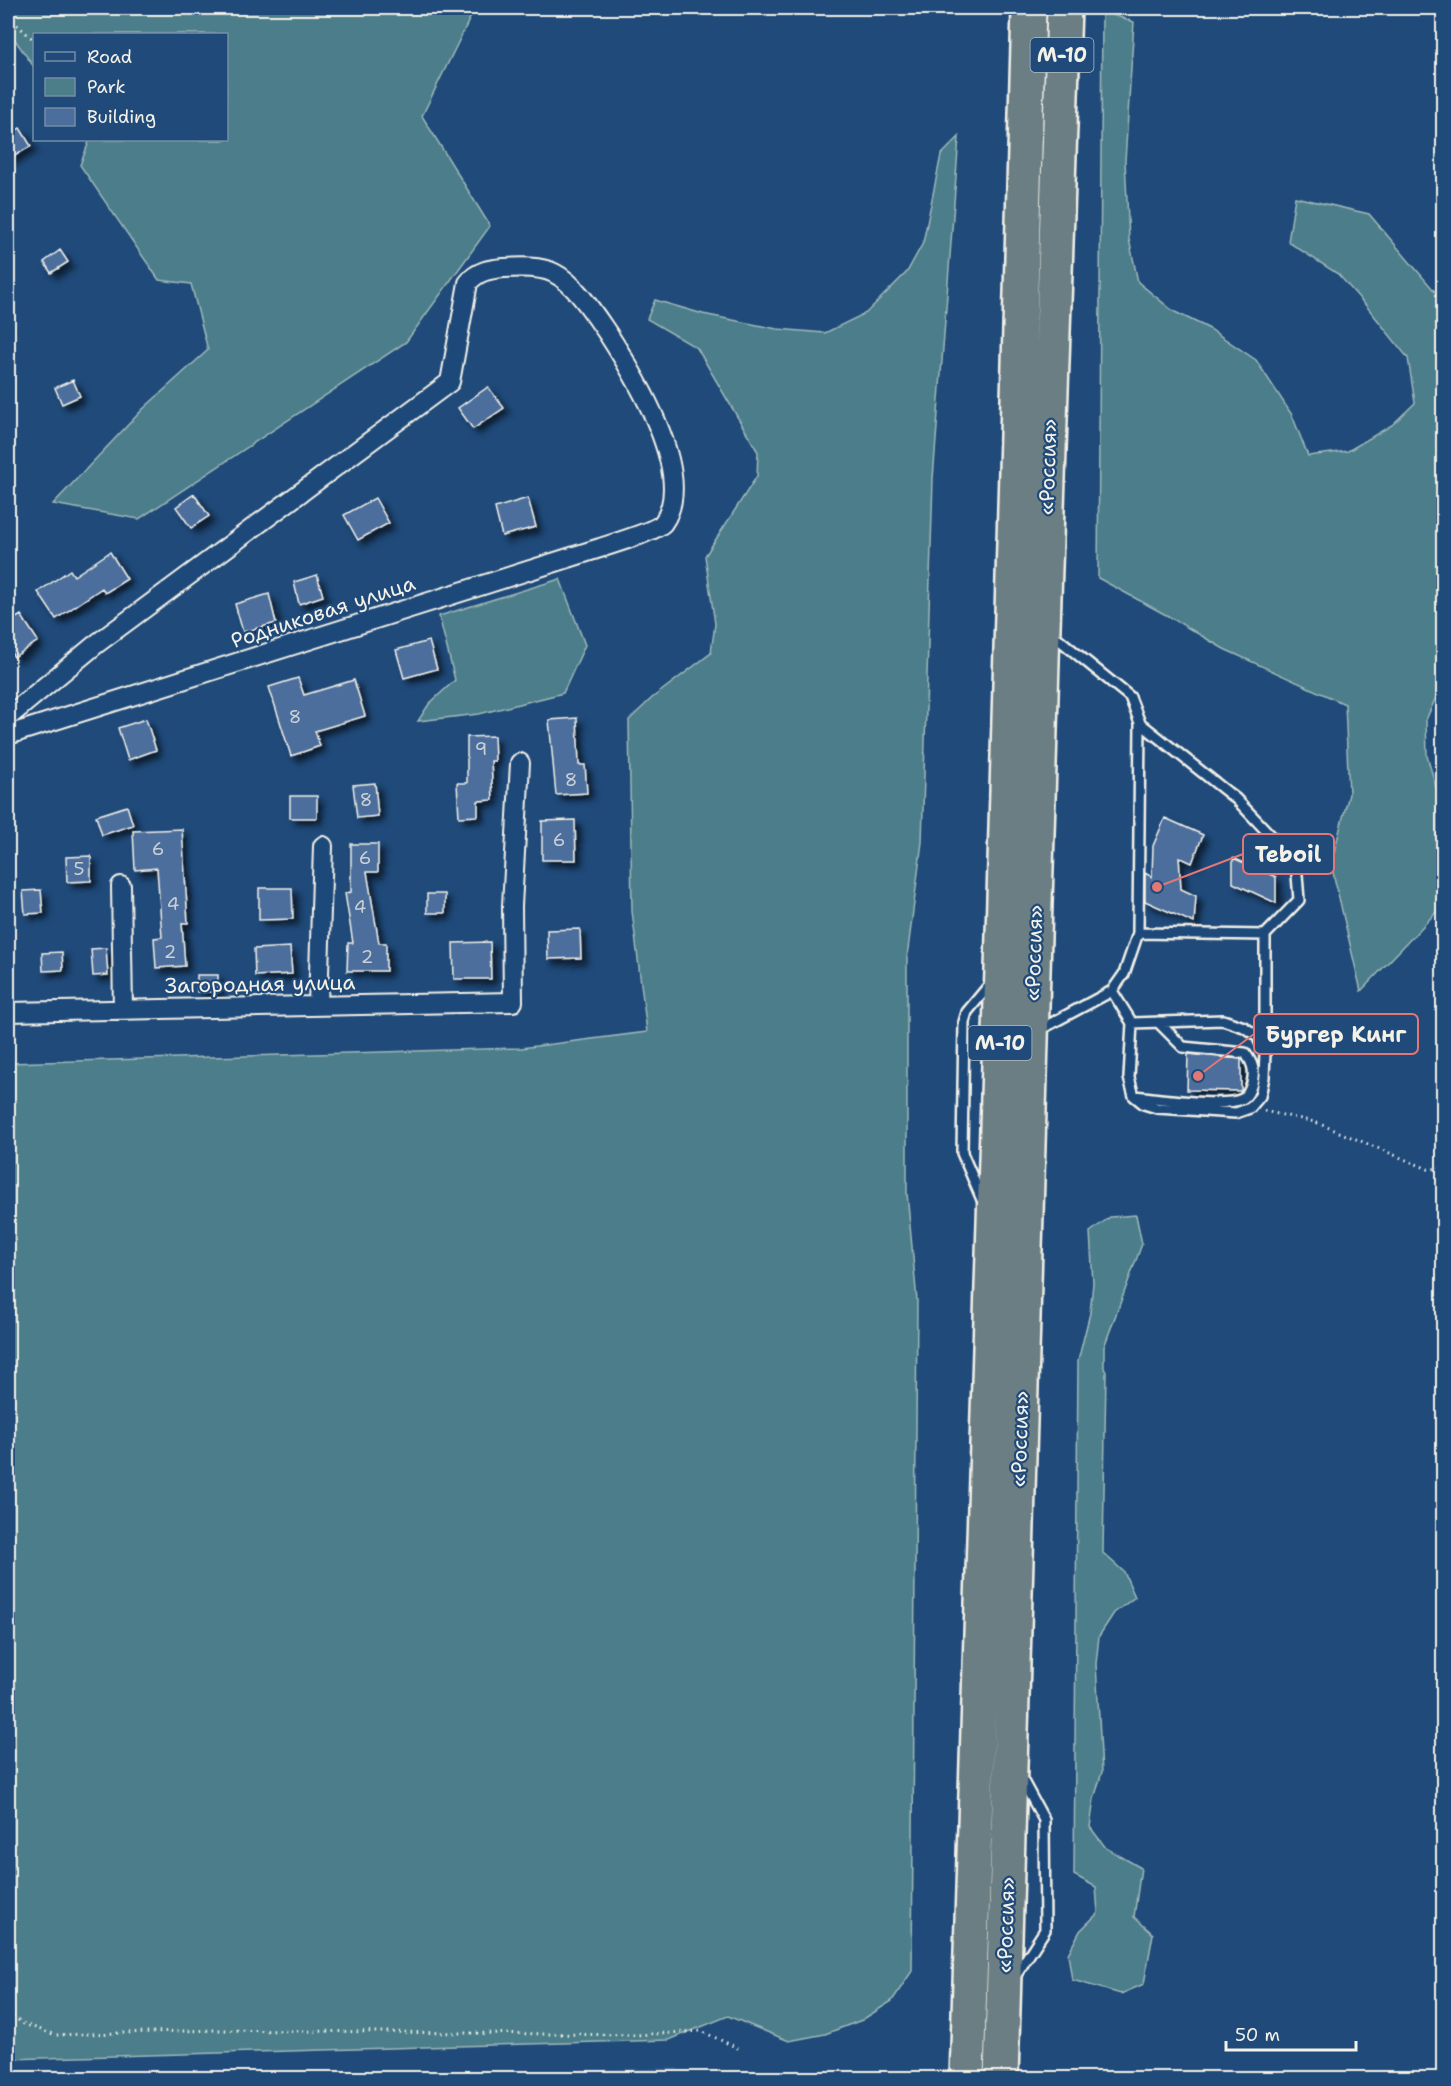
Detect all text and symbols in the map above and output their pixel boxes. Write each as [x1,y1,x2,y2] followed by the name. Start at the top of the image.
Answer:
[33,33,228,141] legend
[1030,38,1094,72] road number: М-10
[87,45,132,69] text: Road
[87,75,126,99] text: Park
[87,105,156,129] text: Building
[1032,418,1064,516] street label: «Россия»
[227,569,419,655] street label: Родниковая улица
[289,705,301,729] house number: 8
[475,737,487,761] house number: 9
[565,768,577,792] house number: 8
[360,788,372,812] house number: 8
[553,828,565,852] house number: 6
[1243,834,1334,874] callout: Teboil
[152,837,164,861] house number: 6
[1255,840,1322,869] text: Teboil
[359,846,371,870] house number: 6
[73,857,85,881] house number: 5
[167,892,179,916] house number: 4
[354,895,366,919] house number: 4
[1018,904,1050,1002] street label: «Россия»
[164,940,176,964] house number: 2
[361,945,373,969] house number: 2
[164,968,356,1000] street label: Загородная улица
[1254,1014,1418,1054] callout: Бургер Кинг
[1266,1020,1407,1049] text: Бургер Кинг
[968,1026,1032,1060] road number: М-10
[1004,1390,1036,1488] street label: «Россия»
[990,1876,1022,1974] street label: «Россия»
[1226,2014,1356,2052] scale bar
[1235,2023,1280,2047] text: 50 m

